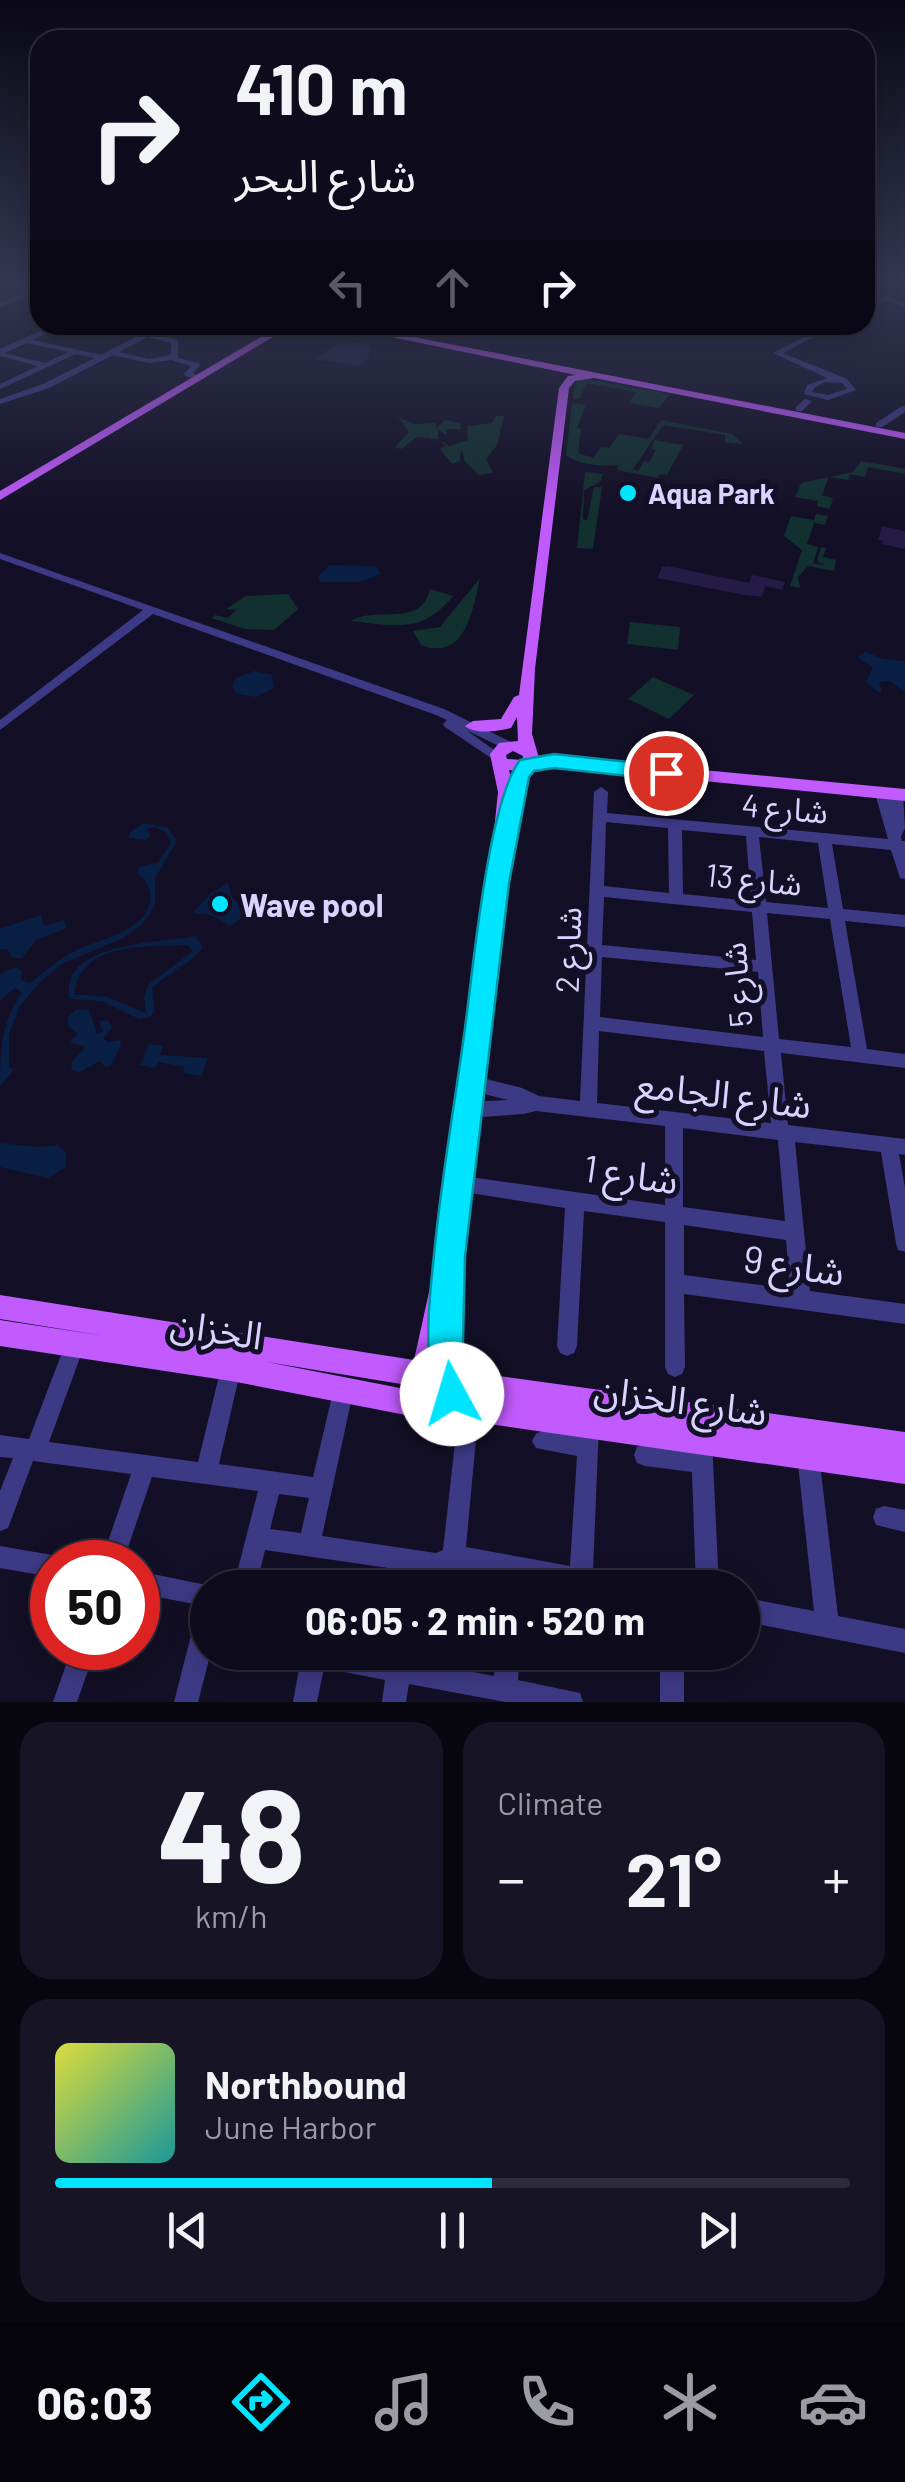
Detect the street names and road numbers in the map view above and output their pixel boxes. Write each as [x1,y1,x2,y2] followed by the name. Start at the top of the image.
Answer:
[740,784,830,837] street label: شارع 4
[703,854,804,909] street label: شارع 13
[547,906,594,994] street label: شارع 2
[713,940,766,1029] street label: شارع 5
[633,1059,814,1133] street label: شارع الجامع
[580,1144,681,1209] street label: شارع 1
[740,1234,847,1301] street label: شارع 9
[168,1298,266,1359] street label: الخزان
[591,1364,770,1441] street label: شارع الخزان

